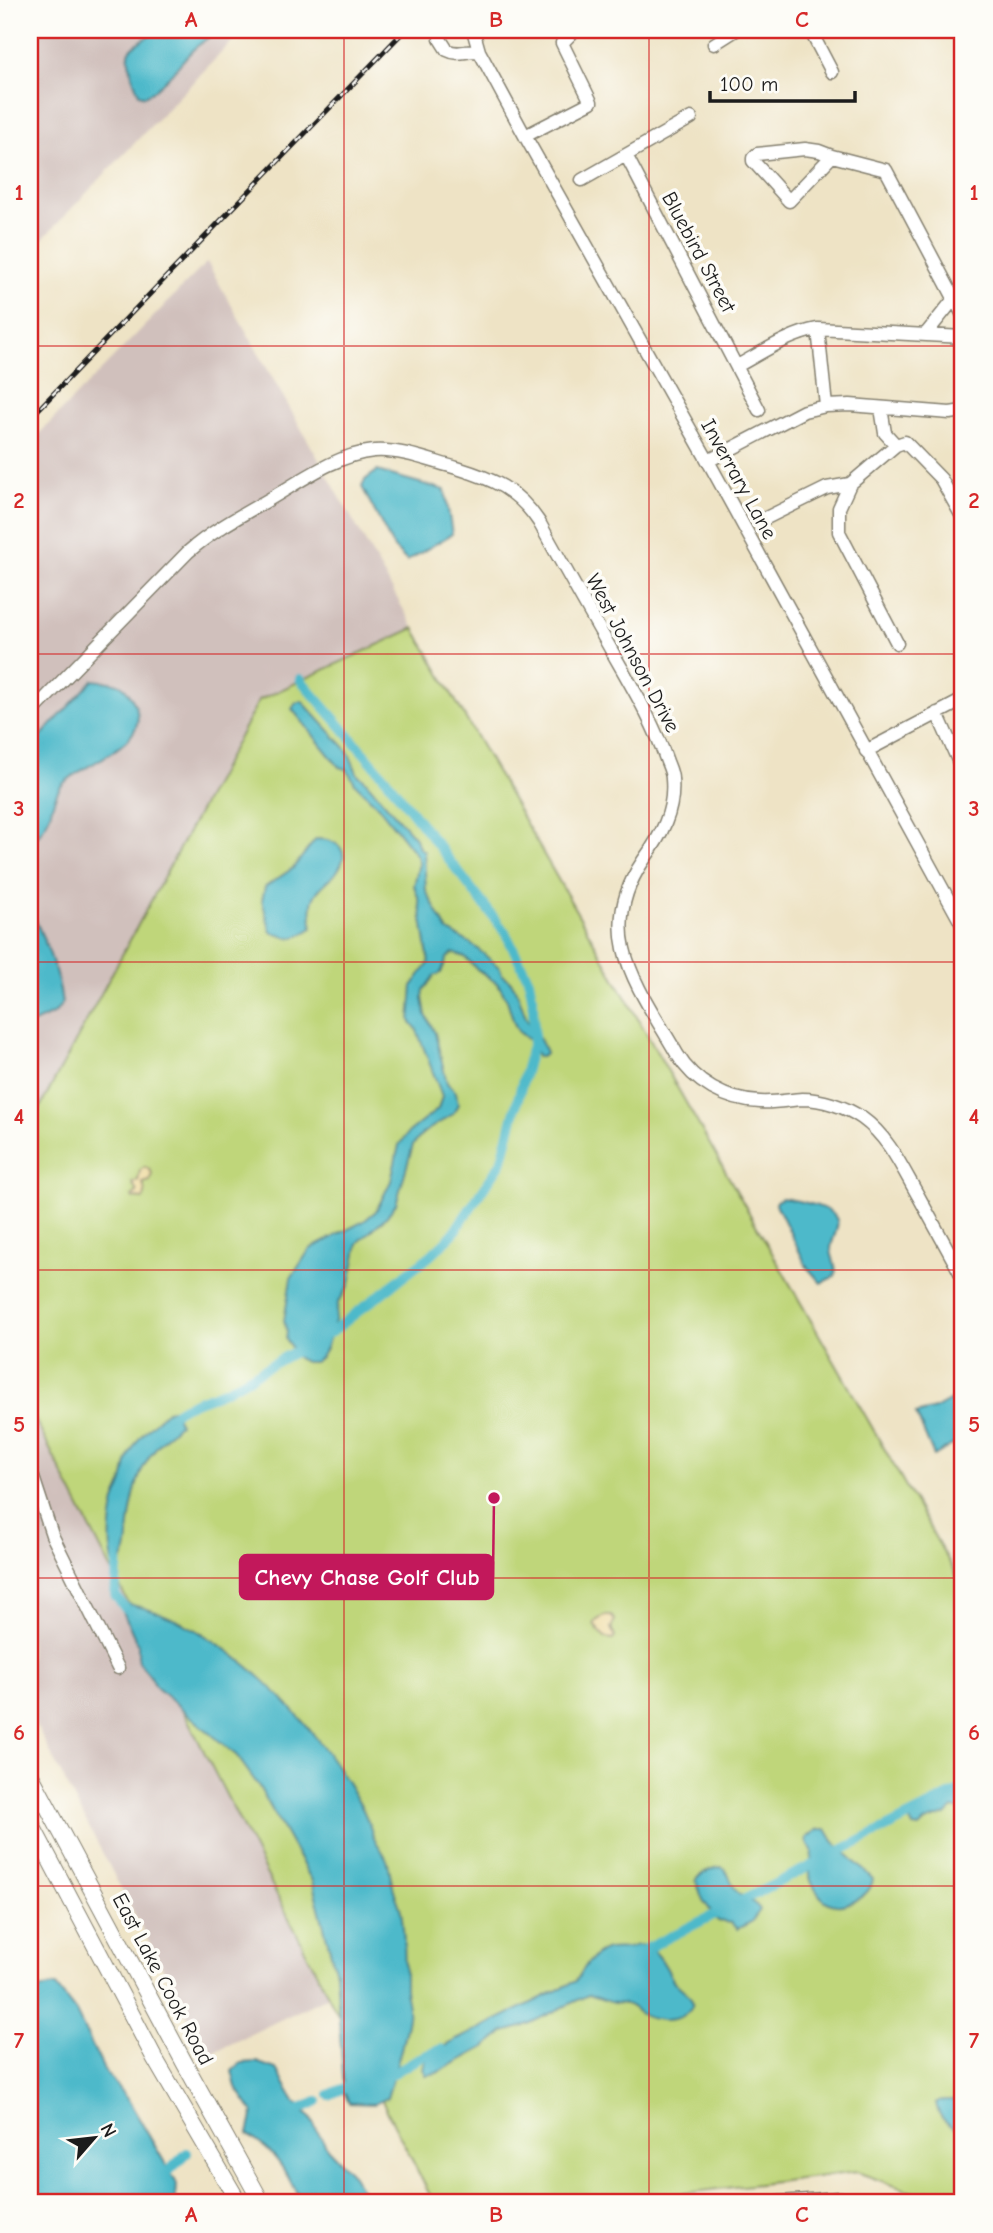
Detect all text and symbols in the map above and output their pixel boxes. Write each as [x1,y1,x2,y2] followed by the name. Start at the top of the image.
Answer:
[185,6,198,33] text: A
[489,6,503,33] text: B
[795,6,809,33] text: C
[710,60,855,104] scale bar
[720,72,778,96] text: 100 m
[14,179,24,206] text: 1
[969,179,979,206] text: 1
[657,188,741,317] street label: Bluebird Street
[696,415,782,543] street label: Inverrary Lane
[13,487,25,514] text: 2
[968,487,980,514] text: 2
[581,570,685,736] street label: West Johnson Drive
[13,795,25,822] text: 3
[968,795,980,822] text: 3
[14,1103,25,1130] text: 4
[969,1103,980,1130] text: 4
[13,1411,25,1438] text: 5
[968,1411,980,1438] text: 5
[240,1555,493,1599] callout: Chevy Chase Golf Club
[254,1564,480,1591] text: Chevy Chase Golf Club
[13,1719,25,1746] text: 6
[968,1719,980,1746] text: 6
[108,1889,218,2069] street label: East Lake Cook Road
[14,2027,25,2054] text: 7
[969,2027,980,2054] text: 7
[60,2104,130,2174] north arrow
[96,2120,121,2141] text: N
[185,2201,198,2228] text: A
[489,2201,503,2228] text: B
[795,2201,809,2228] text: C

